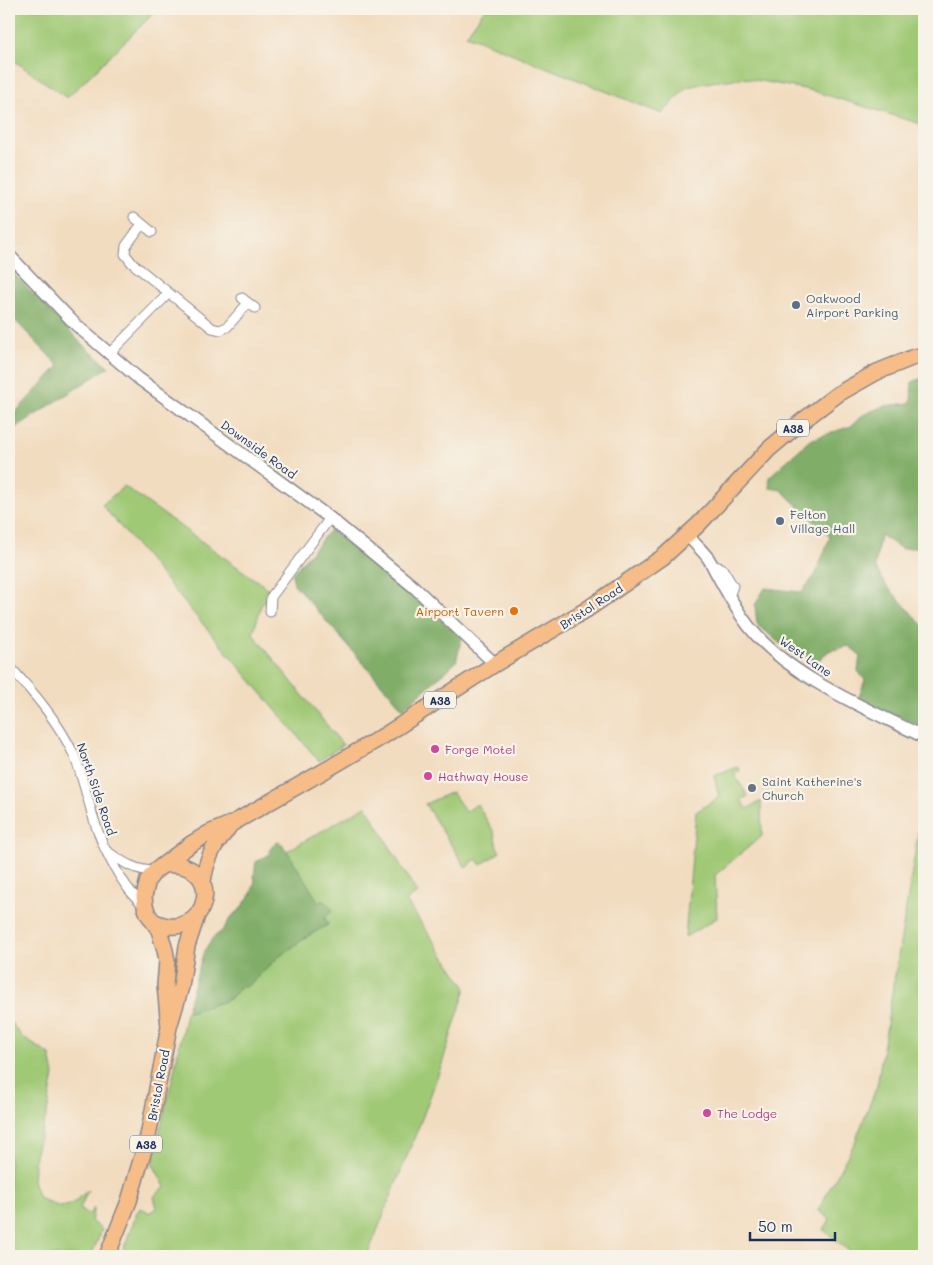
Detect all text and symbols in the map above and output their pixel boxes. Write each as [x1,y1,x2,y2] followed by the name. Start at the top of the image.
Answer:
[806,290,898,320] place label: Oakwood Airport Parking
[790,299,802,311] marker: Oakwood Airport Parking
[218,416,300,482] street label: Downside Road
[777,419,809,436] road number: A38
[790,506,855,536] place label: Felton Village Hall
[774,515,786,527] marker: Felton Village Hall
[556,579,626,632] street label: Bristol Road
[416,603,504,619] place label: Airport Tavern
[508,605,520,617] marker: Airport Tavern
[777,632,835,680] street label: West Lane
[424,692,456,708] road number: A38
[74,740,120,838] street label: North Side Road
[445,741,515,757] place label: Forge Motel
[429,743,441,755] marker: Forge Motel
[438,768,528,784] place label: Hathway House
[422,770,434,782] marker: Hathway House
[762,773,862,803] place label: Saint Katherine's Church
[746,782,758,794] marker: Saint Katherine's Church
[143,1048,173,1122] street label: Bristol Road
[717,1105,777,1121] place label: The Lodge
[701,1107,713,1119] marker: The Lodge
[130,1136,162,1152] road number: A38
[750,1210,836,1242] scale bar
[758,1216,793,1236] text: 50 m

